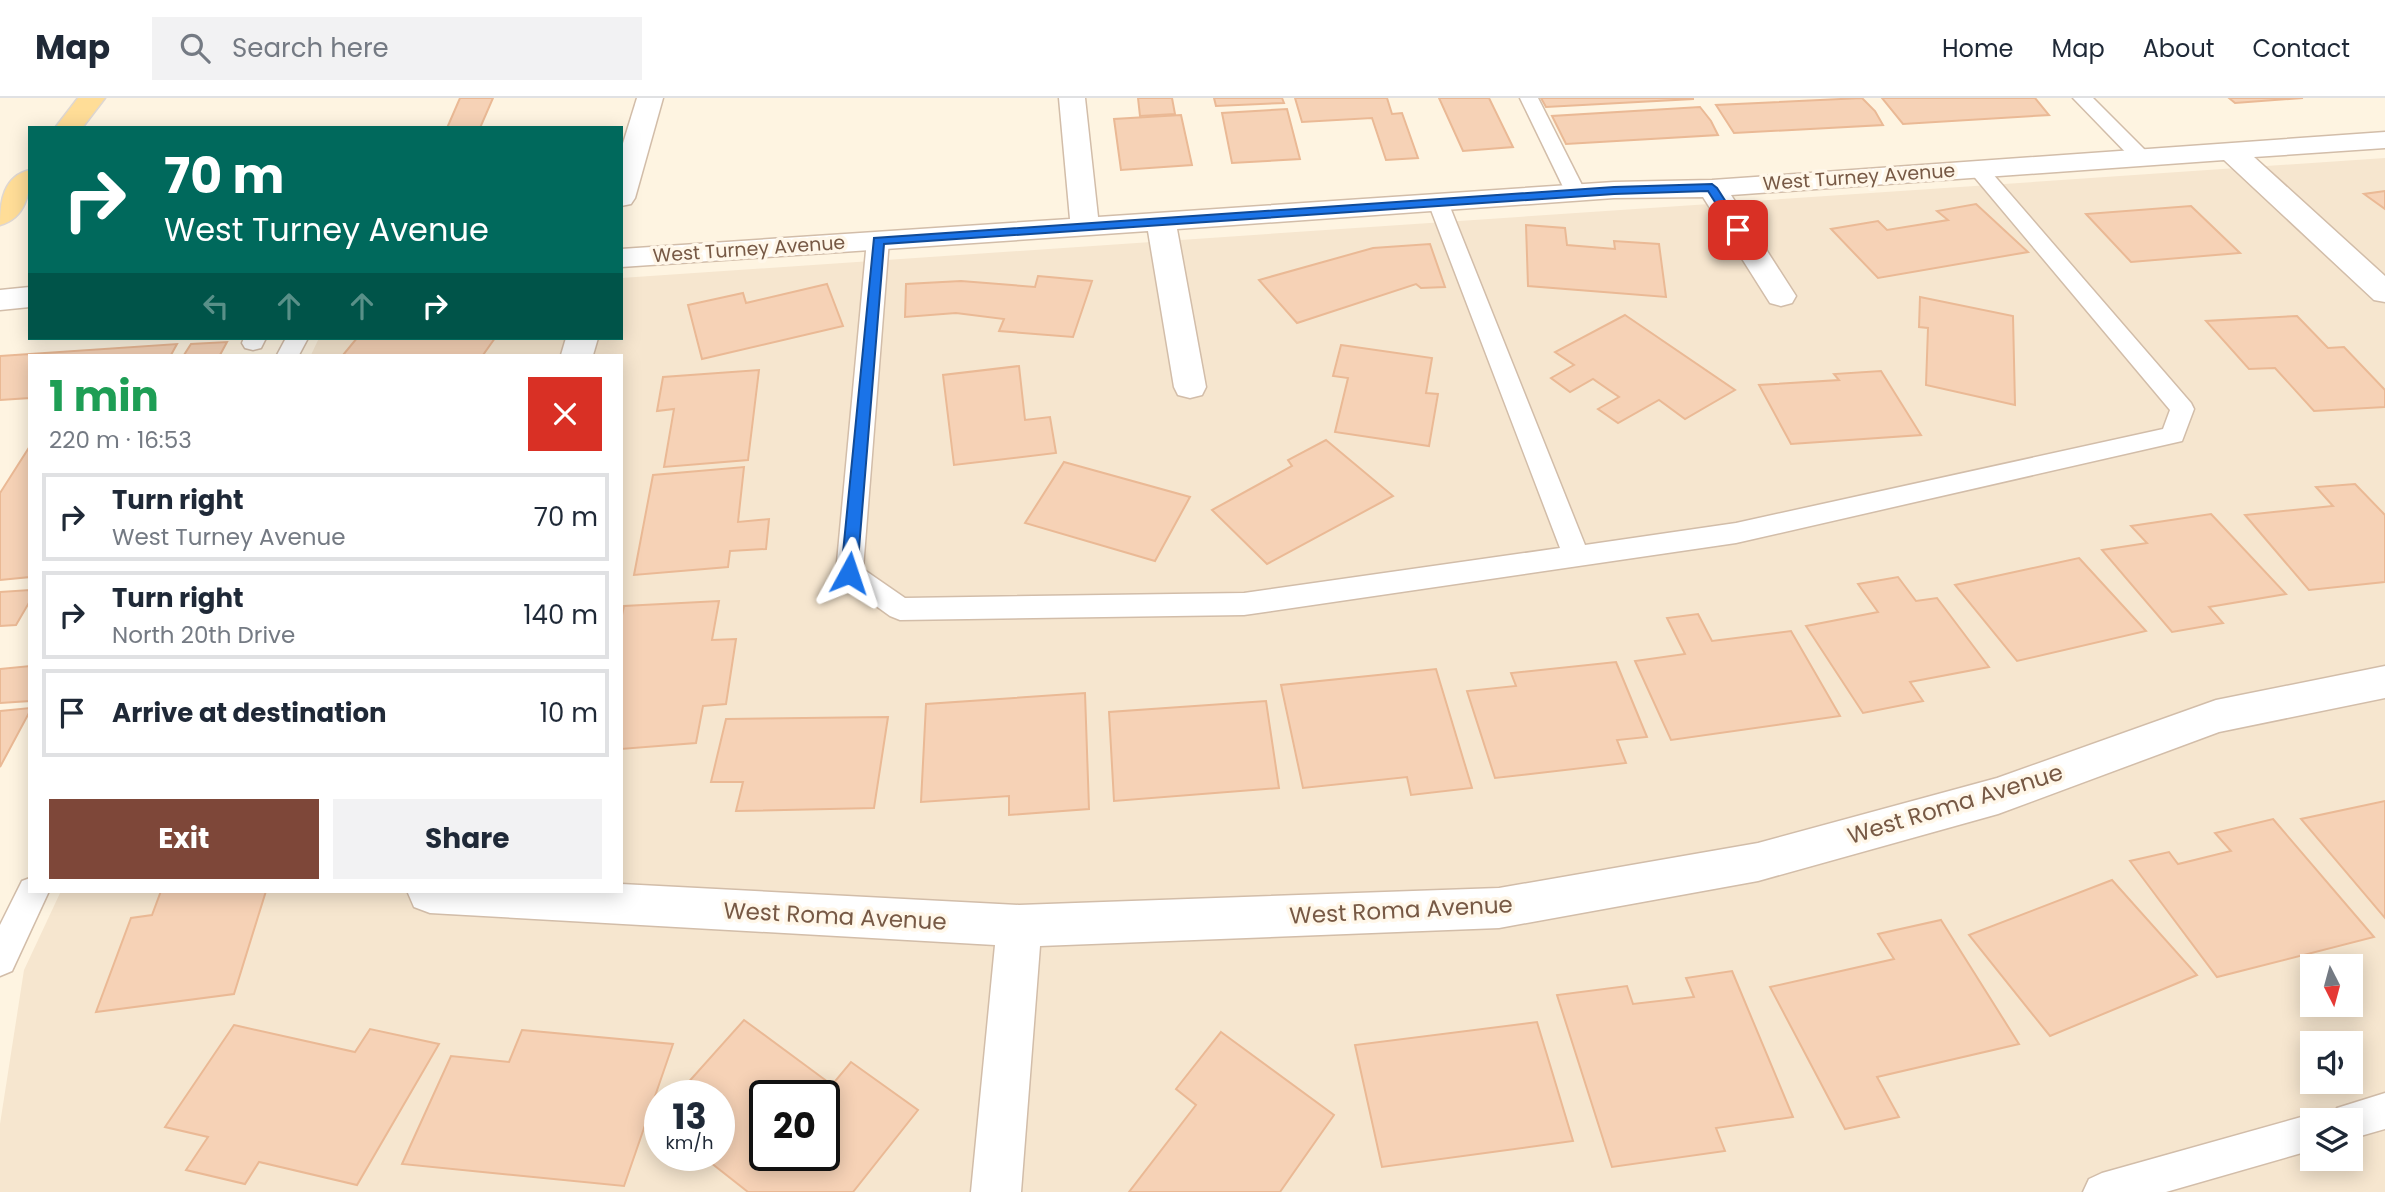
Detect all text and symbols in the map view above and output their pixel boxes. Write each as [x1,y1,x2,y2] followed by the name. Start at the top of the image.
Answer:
[152,17,642,80] search box
[35,24,110,71] text: Map
[176,29,214,67] icon: search
[232,30,389,66] text: Search here
[1942,32,2014,65] text: Home
[2052,32,2105,65] text: Map
[2143,32,2214,65] text: About
[2252,32,2350,65] text: Contact
[164,142,284,210] text: 70 m
[49,154,140,245] icon: right
[1762,157,1956,197] street label: West Turney Avenue
[1708,200,1768,260] pin
[164,207,489,252] text: West Turney Avenue
[1719,211,1757,249] icon: arrive
[652,229,846,269] street label: West Turney Avenue
[197,287,235,325] icon: left
[270,287,308,325] icon: ahead
[343,287,381,325] icon: ahead
[416,287,454,325] icon: right
[49,367,159,426] text: 1 min
[528,377,602,451] button: close
[49,424,192,456] text: 220 m · 16:53
[112,482,244,518] text: Turn right
[53,498,91,536] icon: right
[534,499,598,535] text: 70 m
[112,521,345,553] text: West Turney Avenue
[812,536,886,610] position arrow
[112,580,244,616] text: Turn right
[53,596,91,634] icon: right
[523,597,598,633] text: 140 m
[112,619,295,651] text: North 20th Drive
[53,694,91,732] icon: arrive
[112,695,387,731] text: Arrive at destination
[540,695,598,731] text: 10 m
[1843,756,2067,852] street label: West Roma Avenue
[49,799,319,879] button: Exit
[333,799,602,879] button: Share
[1288,888,1514,932] street label: West Roma Avenue
[722,894,948,938] street label: West Roma Avenue
[2300,954,2362,1017] north arrow
[2300,954,2363,1171] map controls
[2300,1031,2363,1094] button: sound
[749,1080,840,1171] speed limit sign: 20
[672,1092,707,1141] text: 13
[2300,1108,2363,1171] button: layers
[666,1130,713,1155] text: km/h

